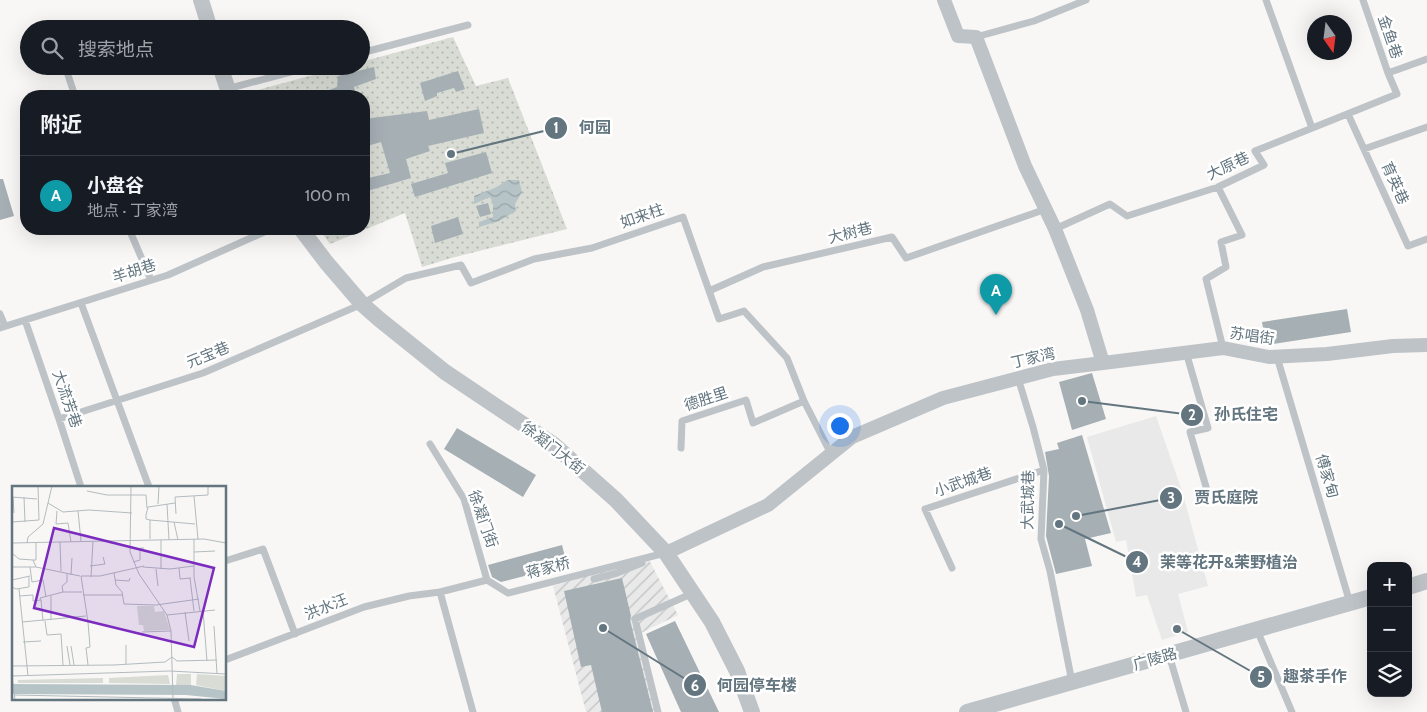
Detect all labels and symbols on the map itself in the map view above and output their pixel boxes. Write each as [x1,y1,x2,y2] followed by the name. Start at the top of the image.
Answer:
[1374,13,1406,61] street label: 金鱼巷
[1307,15,1352,60] north arrow
[544,112,621,143] callout: 何园
[579,118,611,137] text: 何园
[553,119,559,137] text: 1
[1204,148,1252,184] street label: 大原巷
[1378,159,1412,207] street label: 育英巷
[618,200,666,232] street label: 如来柱
[826,219,874,247] street label: 大树巷
[110,255,158,287] street label: 羊胡巷
[980,274,1012,315] pin: A
[1228,324,1276,348] street label: 苏唱街
[184,338,232,372] street label: 元宝巷
[1009,344,1057,372] street label: 丁家湾
[49,368,85,430] street label: 大流芳巷
[682,383,730,415] street label: 德胜里
[1179,399,1288,430] callout: 孙氏住宅
[1214,405,1278,424] text: 孙氏住宅
[1188,406,1196,424] text: 2
[827,413,853,439] your location
[518,418,588,478] street label: 徐凝门大街
[1312,452,1342,500] street label: 傅家甸
[932,464,994,500] street label: 小武城巷
[1018,470,1038,530] street label: 大武城巷
[1159,482,1268,513] callout: 贾氏庭院
[12,486,226,700] inset map
[465,488,501,550] street label: 徐凝门街
[1194,488,1258,507] text: 贾氏庭院
[1167,489,1175,507] text: 3
[1125,547,1308,578] callout: 茉等花开&茉野植治
[1132,553,1142,571] text: 4
[1160,553,1298,572] text: 茉等花开&茉野植治
[524,554,572,582] street label: 蒋家桥
[302,590,350,624] street label: 洪水汪
[1131,644,1179,674] street label: 广陵路
[1248,661,1357,692] callout: 趣茶手作
[1283,667,1347,686] text: 趣茶手作
[1257,668,1265,686] text: 5
[682,670,807,701] callout: 何园停车楼
[717,676,797,695] text: 何园停车楼
[691,677,699,695] text: 6

